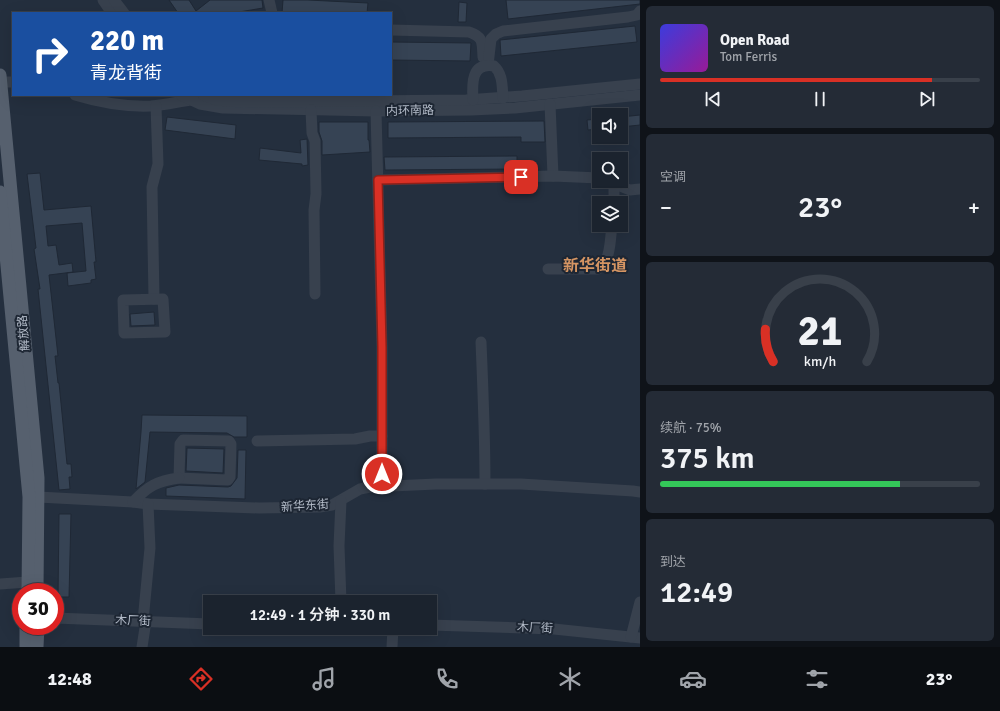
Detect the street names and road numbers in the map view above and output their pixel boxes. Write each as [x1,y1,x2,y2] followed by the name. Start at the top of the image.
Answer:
[386,103,434,119] street label: 内环南路
[15,314,33,352] street label: 解放路
[281,497,329,515] street label: 新华东街
[115,613,151,629] street label: 木厂街
[517,620,553,636] street label: 木厂街

